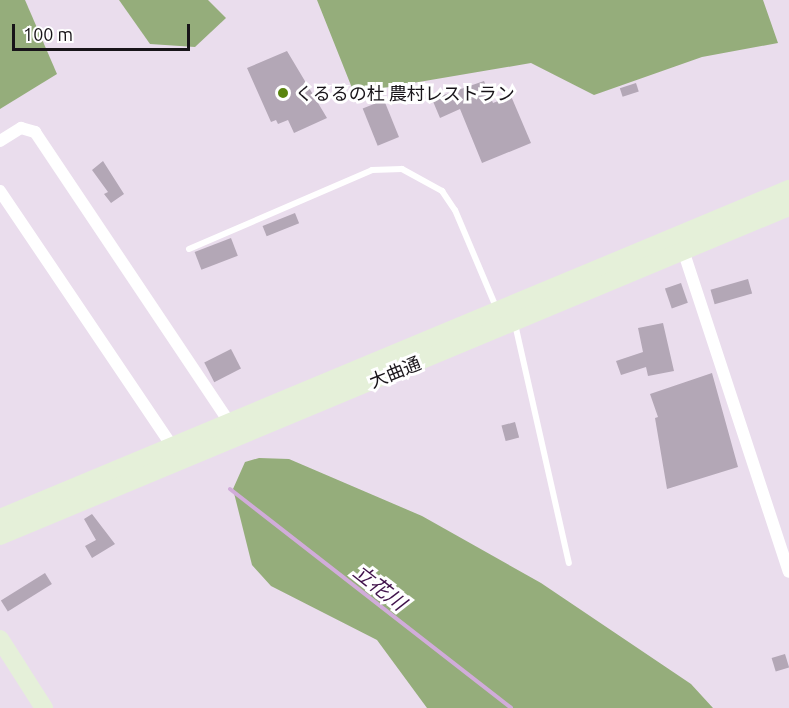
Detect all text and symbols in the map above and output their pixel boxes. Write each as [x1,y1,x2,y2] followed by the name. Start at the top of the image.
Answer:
[15,12,194,50] scale bar
[23,24,73,44] text: 100 m
[295,82,515,104] place label: くるるの杜 農村レストラン
[276,86,290,100] marker: くるるの杜 農村レストラン
[366,352,424,392] street label: 大曲通
[349,559,411,615] water label: 立花川

